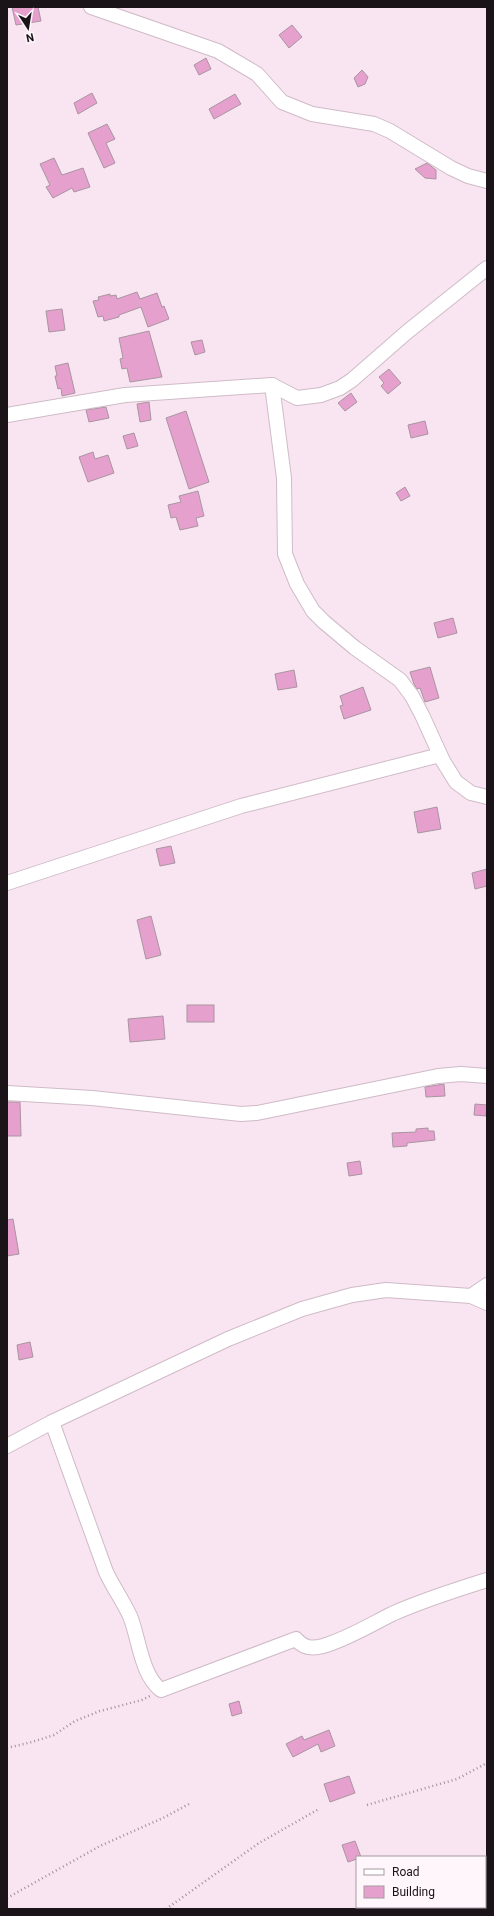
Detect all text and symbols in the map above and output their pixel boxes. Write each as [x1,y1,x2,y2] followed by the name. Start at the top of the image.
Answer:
[8,8,48,48] north arrow
[25,30,35,45] text: N
[356,1856,486,1908] legend
[392,1865,420,1879] text: Road
[392,1885,435,1899] text: Building

